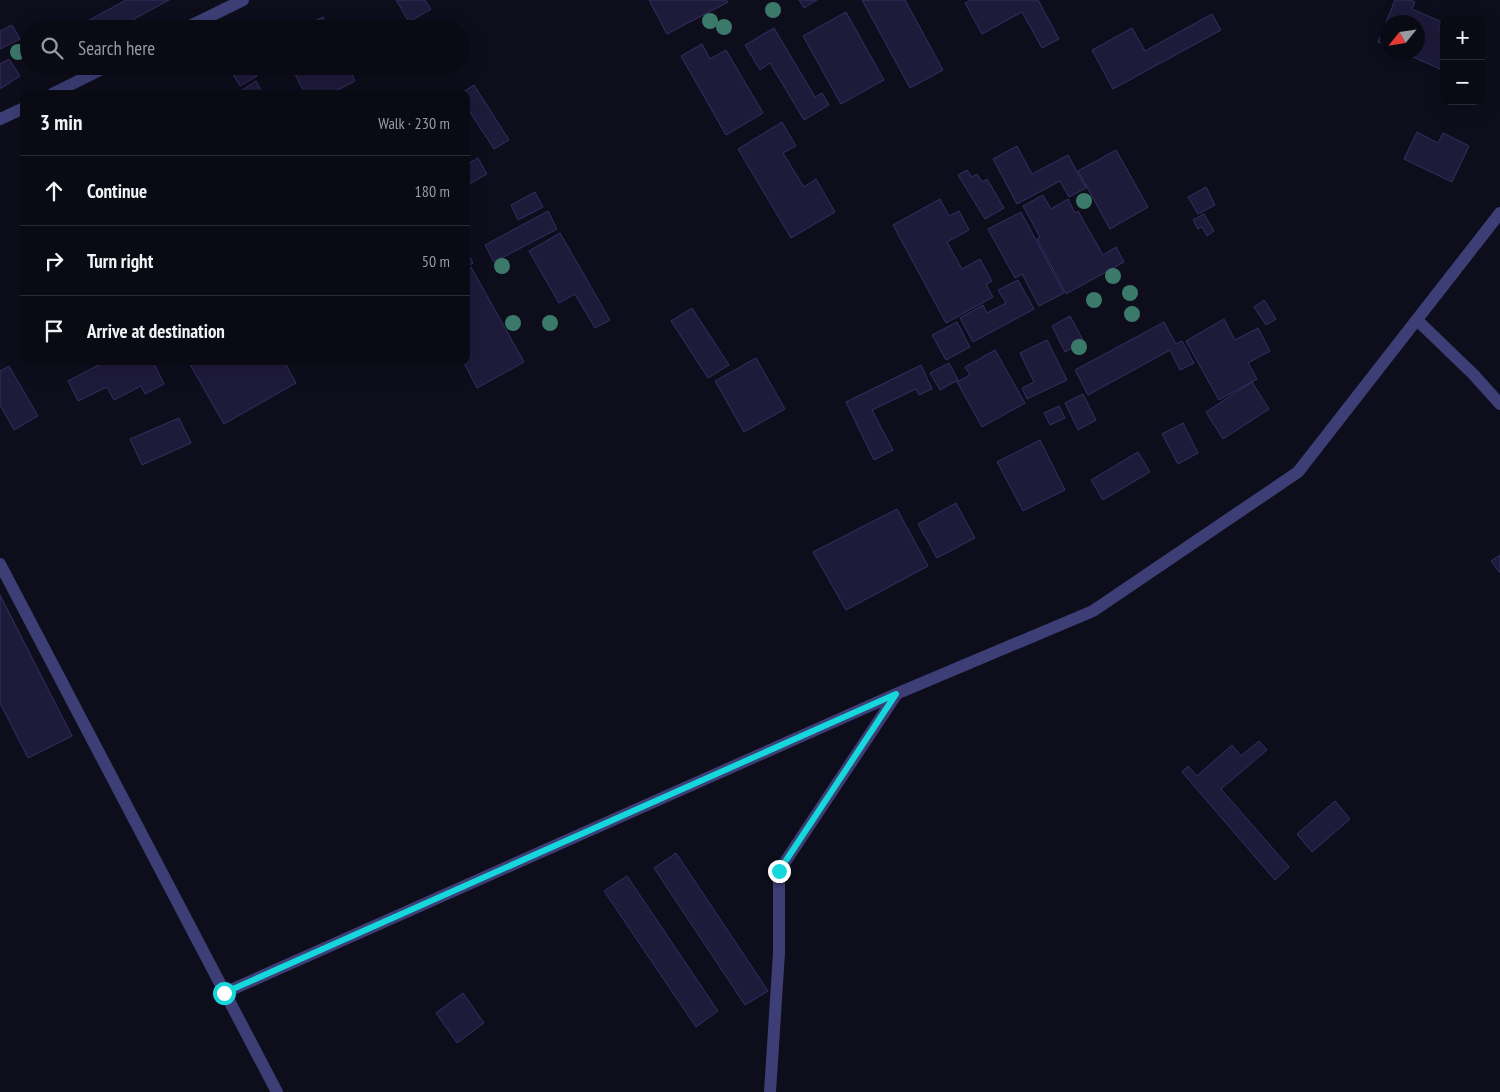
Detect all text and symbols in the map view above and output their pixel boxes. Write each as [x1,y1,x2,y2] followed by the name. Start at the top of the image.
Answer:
[1380,15,1425,60] north arrow
[1440,15,1485,105] map controls
[1440,15,1485,60] button: +
[20,20,470,75] search box
[38,34,66,62] icon: search
[78,36,155,60] text: Search here
[1440,60,1485,105] button: −
[40,109,82,136] text: 3 min
[378,113,450,133] text: Walk · 230 m
[40,177,68,205] icon: ahead
[87,179,147,203] text: Continue
[415,181,450,201] text: 180 m
[40,247,68,275] icon: right
[87,249,153,273] text: Turn right
[422,251,450,271] text: 50 m
[40,317,68,345] icon: arrive
[87,319,225,343] text: Arrive at destination
[768,860,791,883] route end
[213,982,236,1005] route start

